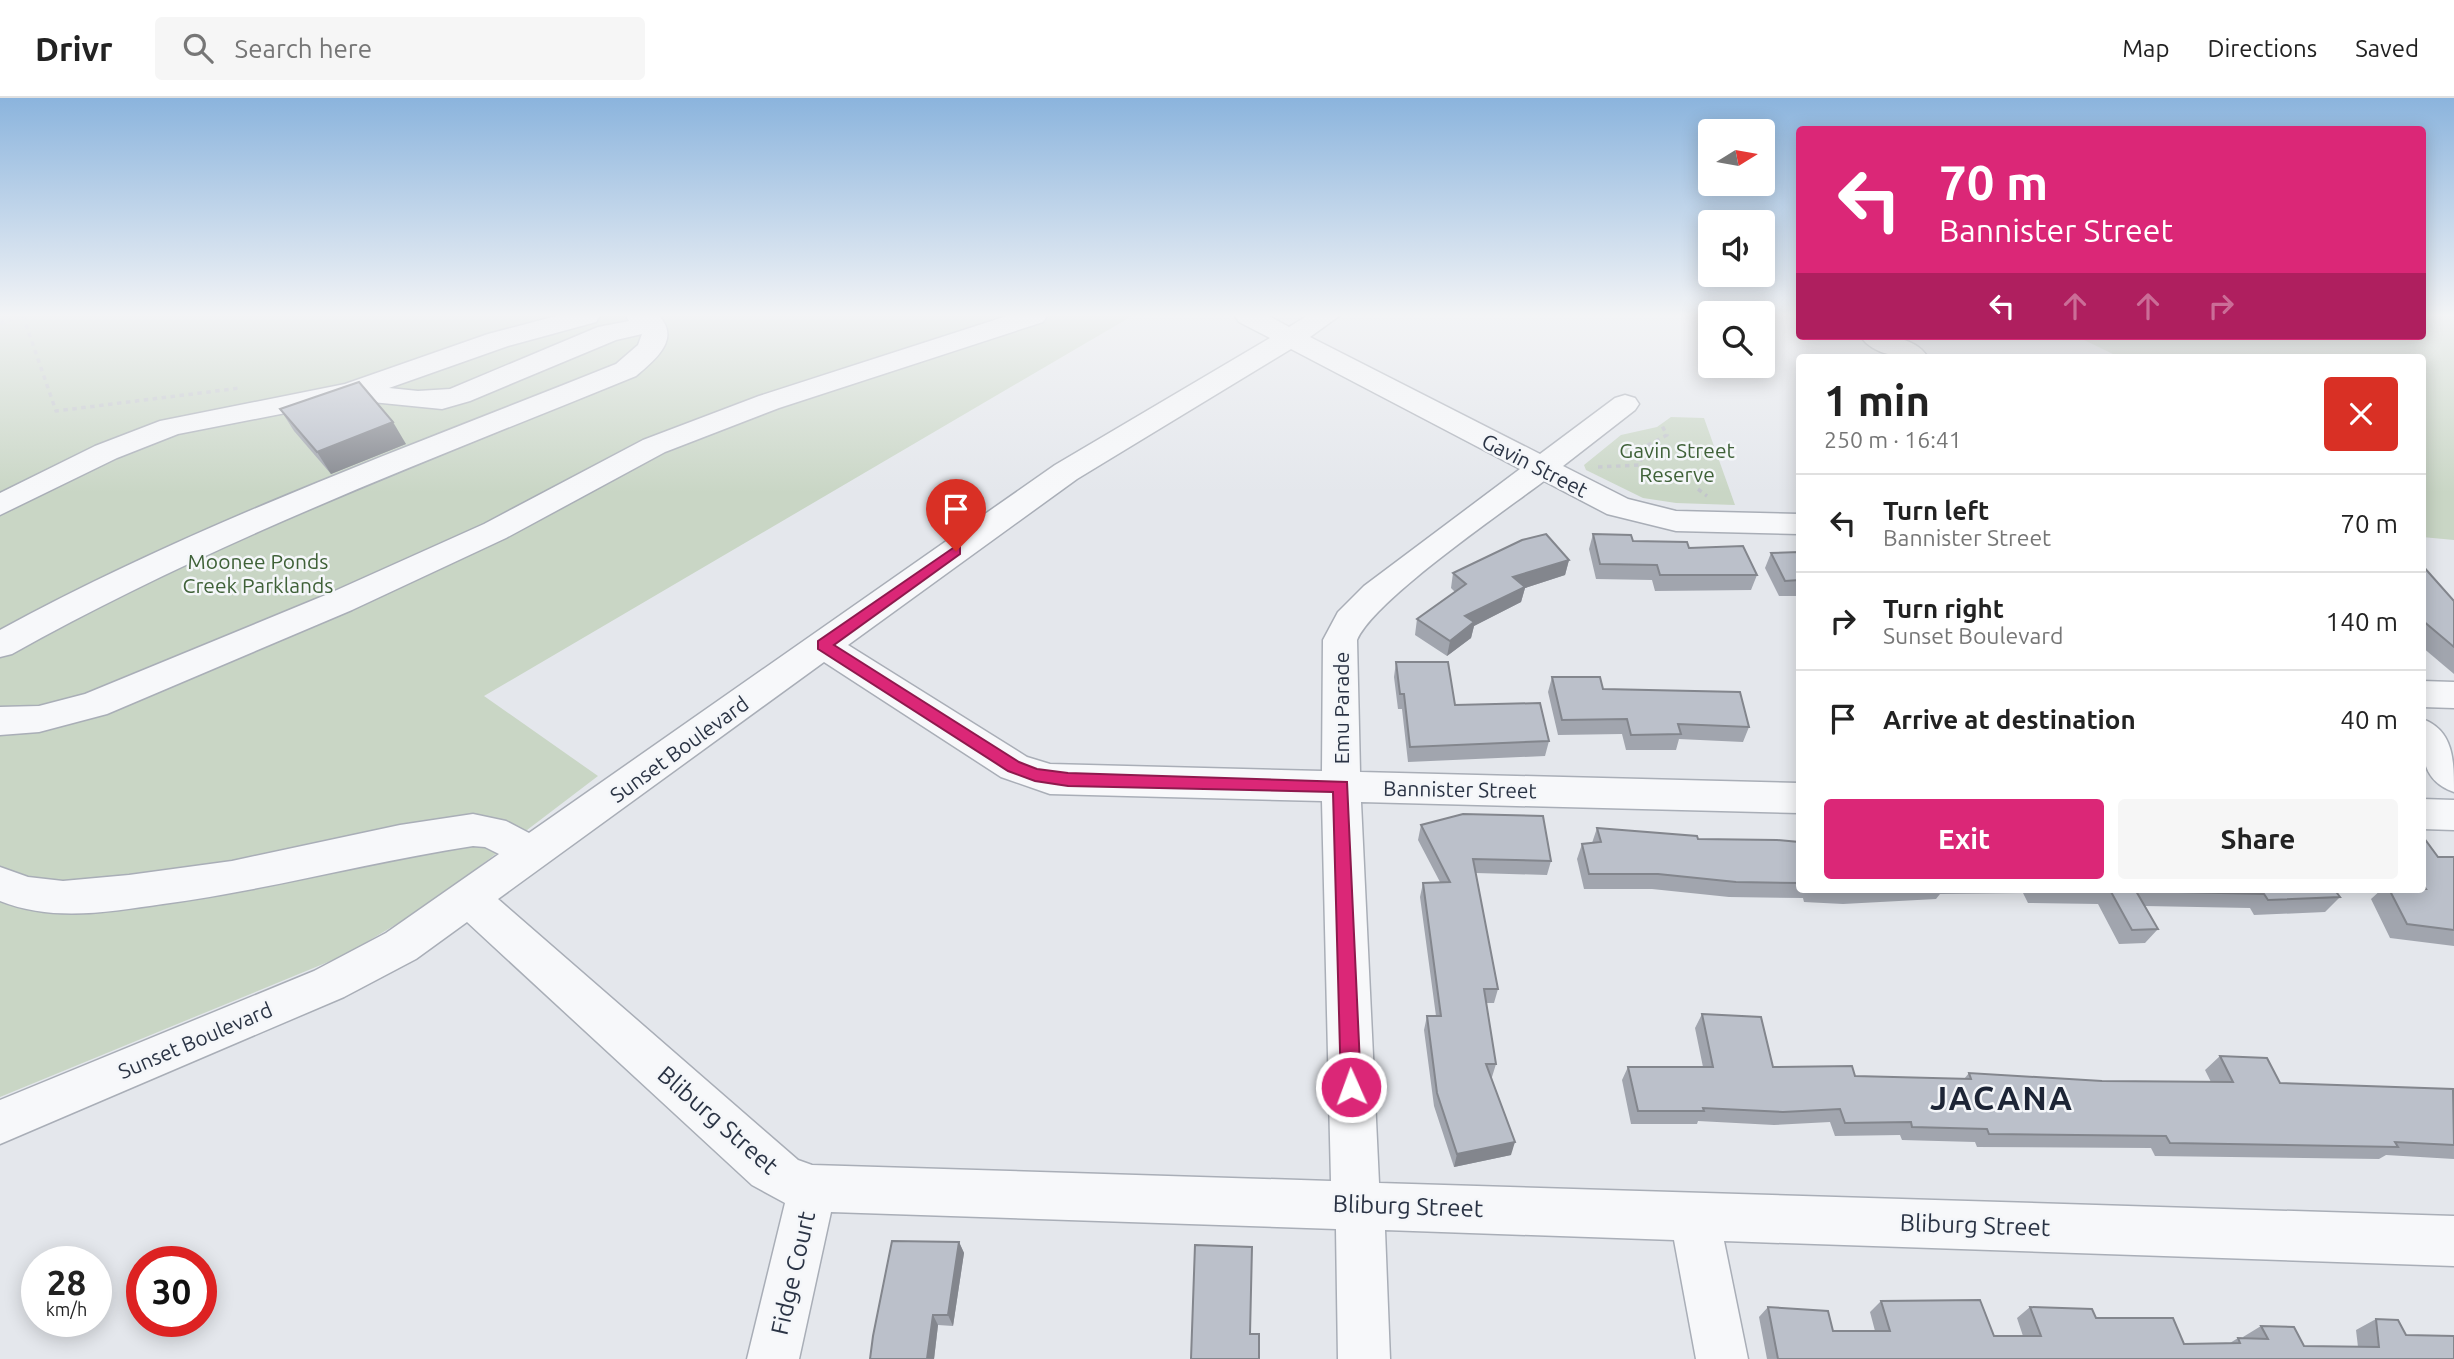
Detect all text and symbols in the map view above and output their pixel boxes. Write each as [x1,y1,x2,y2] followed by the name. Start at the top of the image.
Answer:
[155,17,645,80] search box
[179,29,217,67] icon: search
[35,30,113,67] text: Drivr
[235,34,372,63] text: Search here
[2122,35,2169,62] text: Map
[2207,35,2317,62] text: Directions
[2355,35,2419,62] text: Saved
[1698,119,1774,196] north arrow
[1698,119,1775,378] map controls
[1824,154,1915,245] icon: left
[1939,154,2048,209] text: 70 m
[1698,210,1775,287] button: sound
[1939,212,2173,248] text: Bannister Street
[1983,287,2021,325] icon: left
[2056,287,2094,325] icon: ahead
[2129,287,2167,325] icon: ahead
[2202,287,2240,325] icon: right
[1698,301,1775,378] button: search
[1824,377,1930,424] text: 1 min
[2324,377,2398,451] button: close
[1824,427,1962,452] text: 250 m · 16:41
[1478,428,1592,502] street label: Gavin Street
[1619,438,1735,486] park label: Gavin Street Reserve
[926,479,986,551] pin
[937,490,975,528] icon: arrive
[1883,496,1989,525] text: Turn left
[1824,504,1862,542] icon: left
[2340,509,2398,538] text: 70 m
[1883,525,2051,550] text: Bannister Street
[183,549,333,597] park label: Moonee Ponds Creek Parklands
[1883,594,2004,623] text: Turn right
[1824,602,1862,640] icon: right
[2326,607,2398,636] text: 140 m
[1883,623,2063,648] text: Sunset Boulevard
[1329,652,1353,764] street label: Emu Parade
[605,691,753,807] street label: Sunset Boulevard
[1824,700,1862,738] icon: arrive
[1883,705,2136,734] text: Arrive at destination
[2340,705,2398,734] text: 40 m
[1383,776,1537,802] street label: Bannister Street
[1824,799,2104,879] button: Exit
[2118,799,2398,879] button: Share
[115,997,275,1083] street label: Sunset Boulevard
[1314,1050,1388,1124] position arrow
[652,1060,784,1180] street label: Bliburg Street
[1930,1079,2074,1116] district label: JACANA
[1332,1190,1484,1222] street label: Bliburg Street
[766,1208,820,1337] street label: Fidge Court
[1899,1209,2051,1241] street label: Bliburg Street
[126,1246,217,1337] speed limit sign: 30
[47,1262,86,1302] text: 28
[46,1299,87,1319] text: km/h

